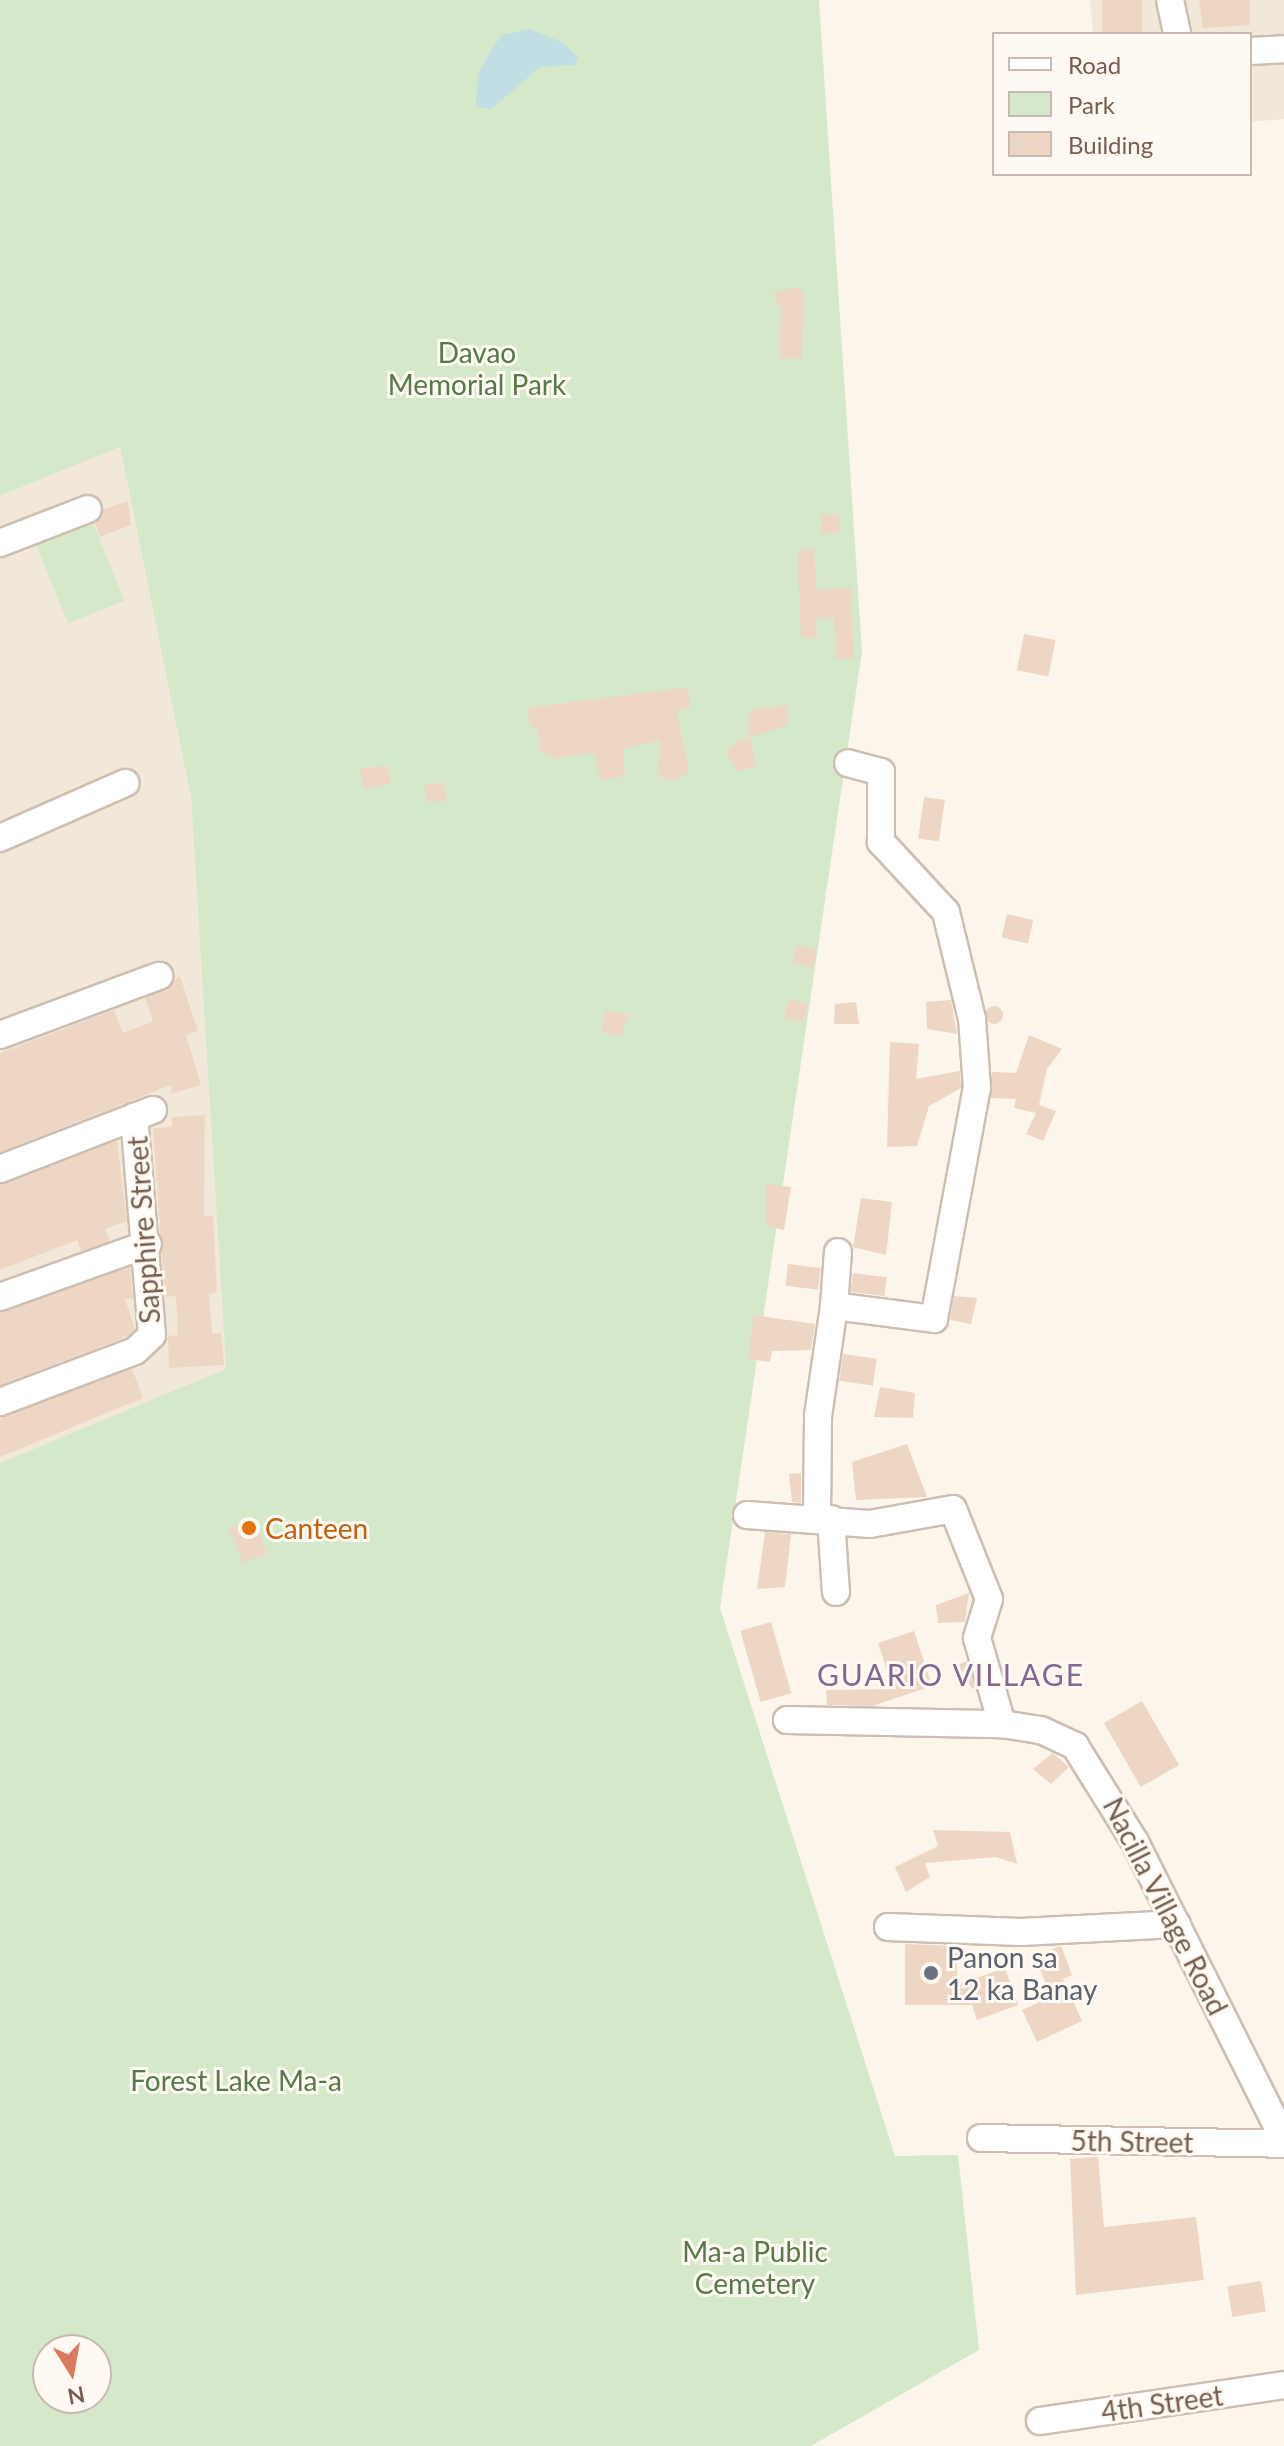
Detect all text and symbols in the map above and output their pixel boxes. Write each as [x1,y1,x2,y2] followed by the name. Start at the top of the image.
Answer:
[992,32,1252,176] legend
[1068,50,1121,79] text: Road
[1068,90,1115,119] text: Park
[1068,130,1153,159] text: Building
[388,335,566,401] park label: Davao Memorial Park
[120,1135,166,1325] street label: Sapphire Street
[265,1511,368,1545] place label: Canteen
[240,1519,258,1537] marker: Canteen
[816,1656,1086,1692] district label: GUARIO VILLAGE
[1096,1791,1236,2021] street label: Nacilla Village Road
[947,1940,1097,2006] place label: Panon sa 12 ka Banay
[922,1964,940,1982] marker: Panon sa 12 ka Banay
[130,2063,342,2097] park label: Forest Lake Ma-a
[1070,2123,1194,2159] street label: 5th Street
[682,2234,828,2300] park label: Ma-a Public Cemetery
[32,2334,112,2414] north arrow
[1099,2378,1225,2428] street label: 4th Street
[65,2381,87,2411] text: N

